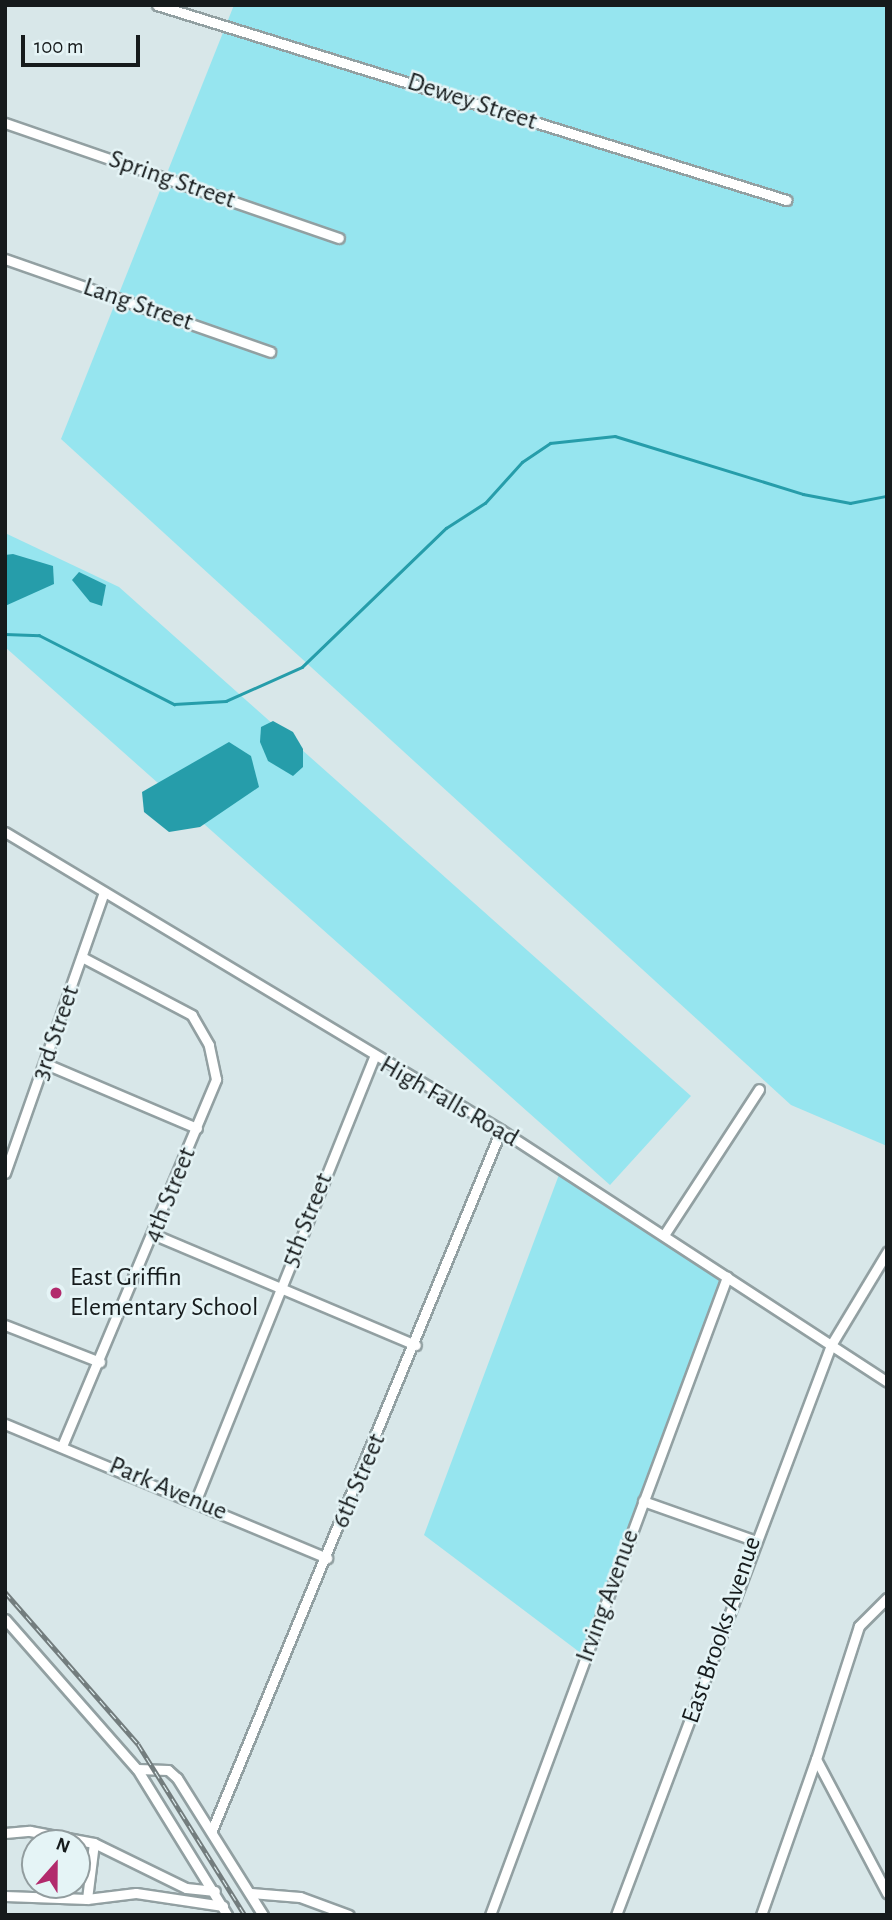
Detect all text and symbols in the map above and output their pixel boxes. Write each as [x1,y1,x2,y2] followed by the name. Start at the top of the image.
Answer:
[24,21,144,65] scale bar
[34,36,84,57] text: 100 m
[403,66,541,138] street label: Dewey Street
[105,144,239,216] street label: Spring Street
[79,272,197,338] street label: Lang Street
[25,982,87,1084] street label: 3rd Street
[374,1050,524,1154] street label: High Falls Road
[137,1143,203,1247] street label: 4th Street
[274,1169,340,1271] street label: 5th Street
[70,1262,258,1324] place label: East Griffin Elementary School
[48,1285,64,1301] marker: East Griffin Elementary School
[325,1429,393,1533] street label: 6th Street
[104,1450,232,1528] street label: Park Avenue
[570,1525,646,1667] street label: Irving Avenue
[675,1533,769,1727] street label: East Brooks Avenue
[21,1829,91,1899] north arrow
[53,1835,73,1857] text: N

